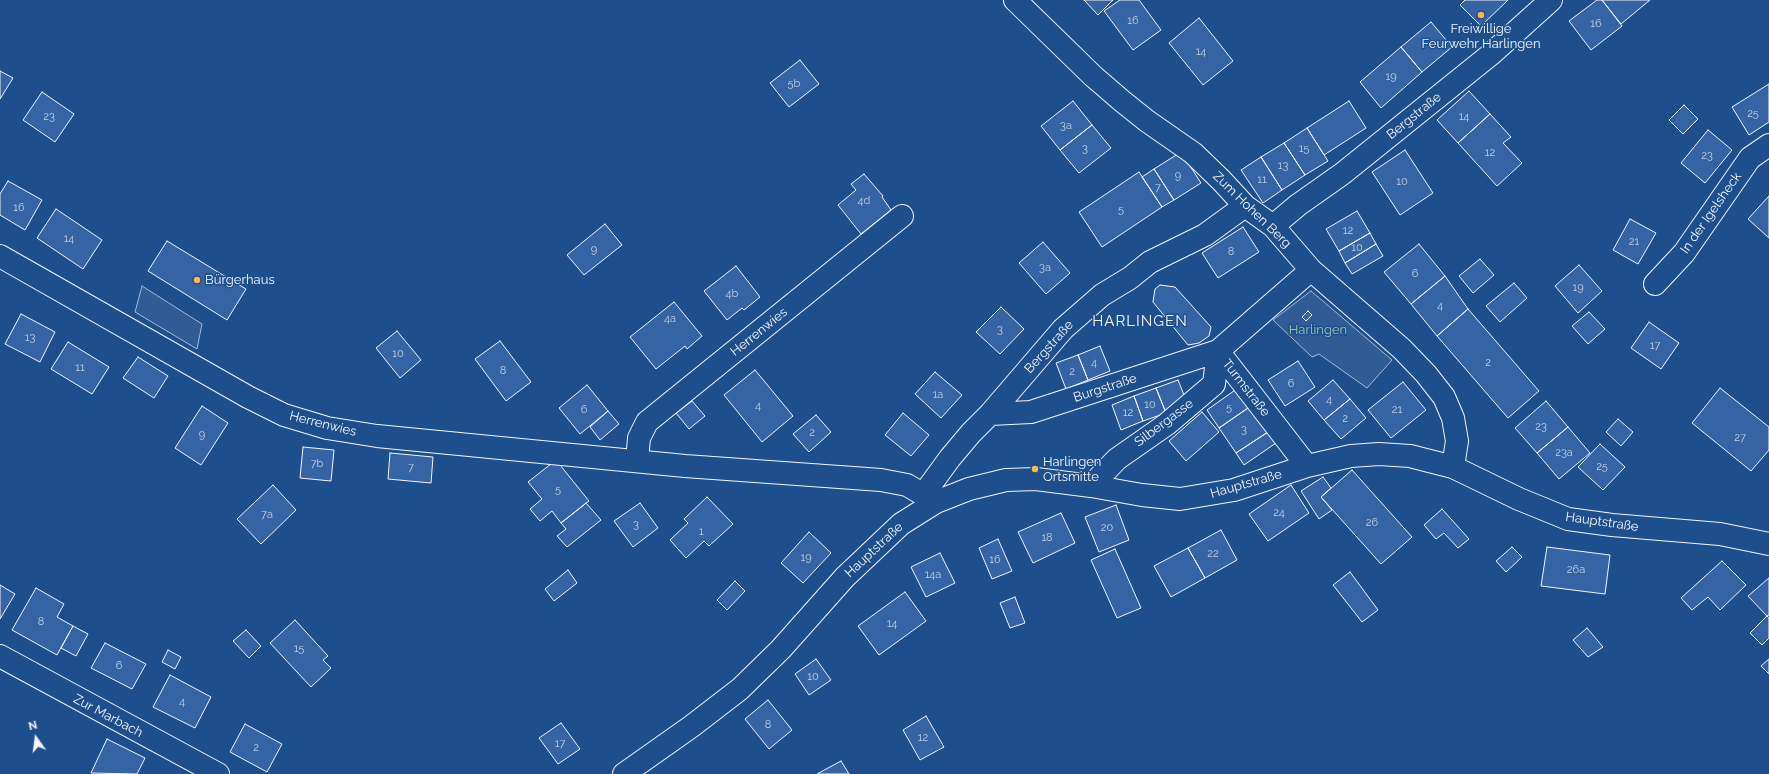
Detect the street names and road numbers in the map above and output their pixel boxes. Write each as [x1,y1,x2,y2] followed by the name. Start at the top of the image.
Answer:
[1384,89,1444,143] street label: Bergstraße
[1210,169,1294,251] street label: Zum Hohen Berg
[1677,169,1745,257] street label: In der Igelsheck
[728,304,790,360] street label: Herrenwies
[1021,317,1077,377] street label: Bergstraße
[1219,356,1273,420] street label: Turmstraße
[1071,370,1139,406] street label: Burgstraße
[1132,396,1196,450] street label: Silbergasse
[288,408,358,440] street label: Herrenwies
[1208,466,1284,502] street label: Hauptstraße
[1564,509,1640,535] street label: Hauptstraße
[842,519,906,581] street label: Hauptstraße
[71,691,145,741] street label: Zur Marbach

